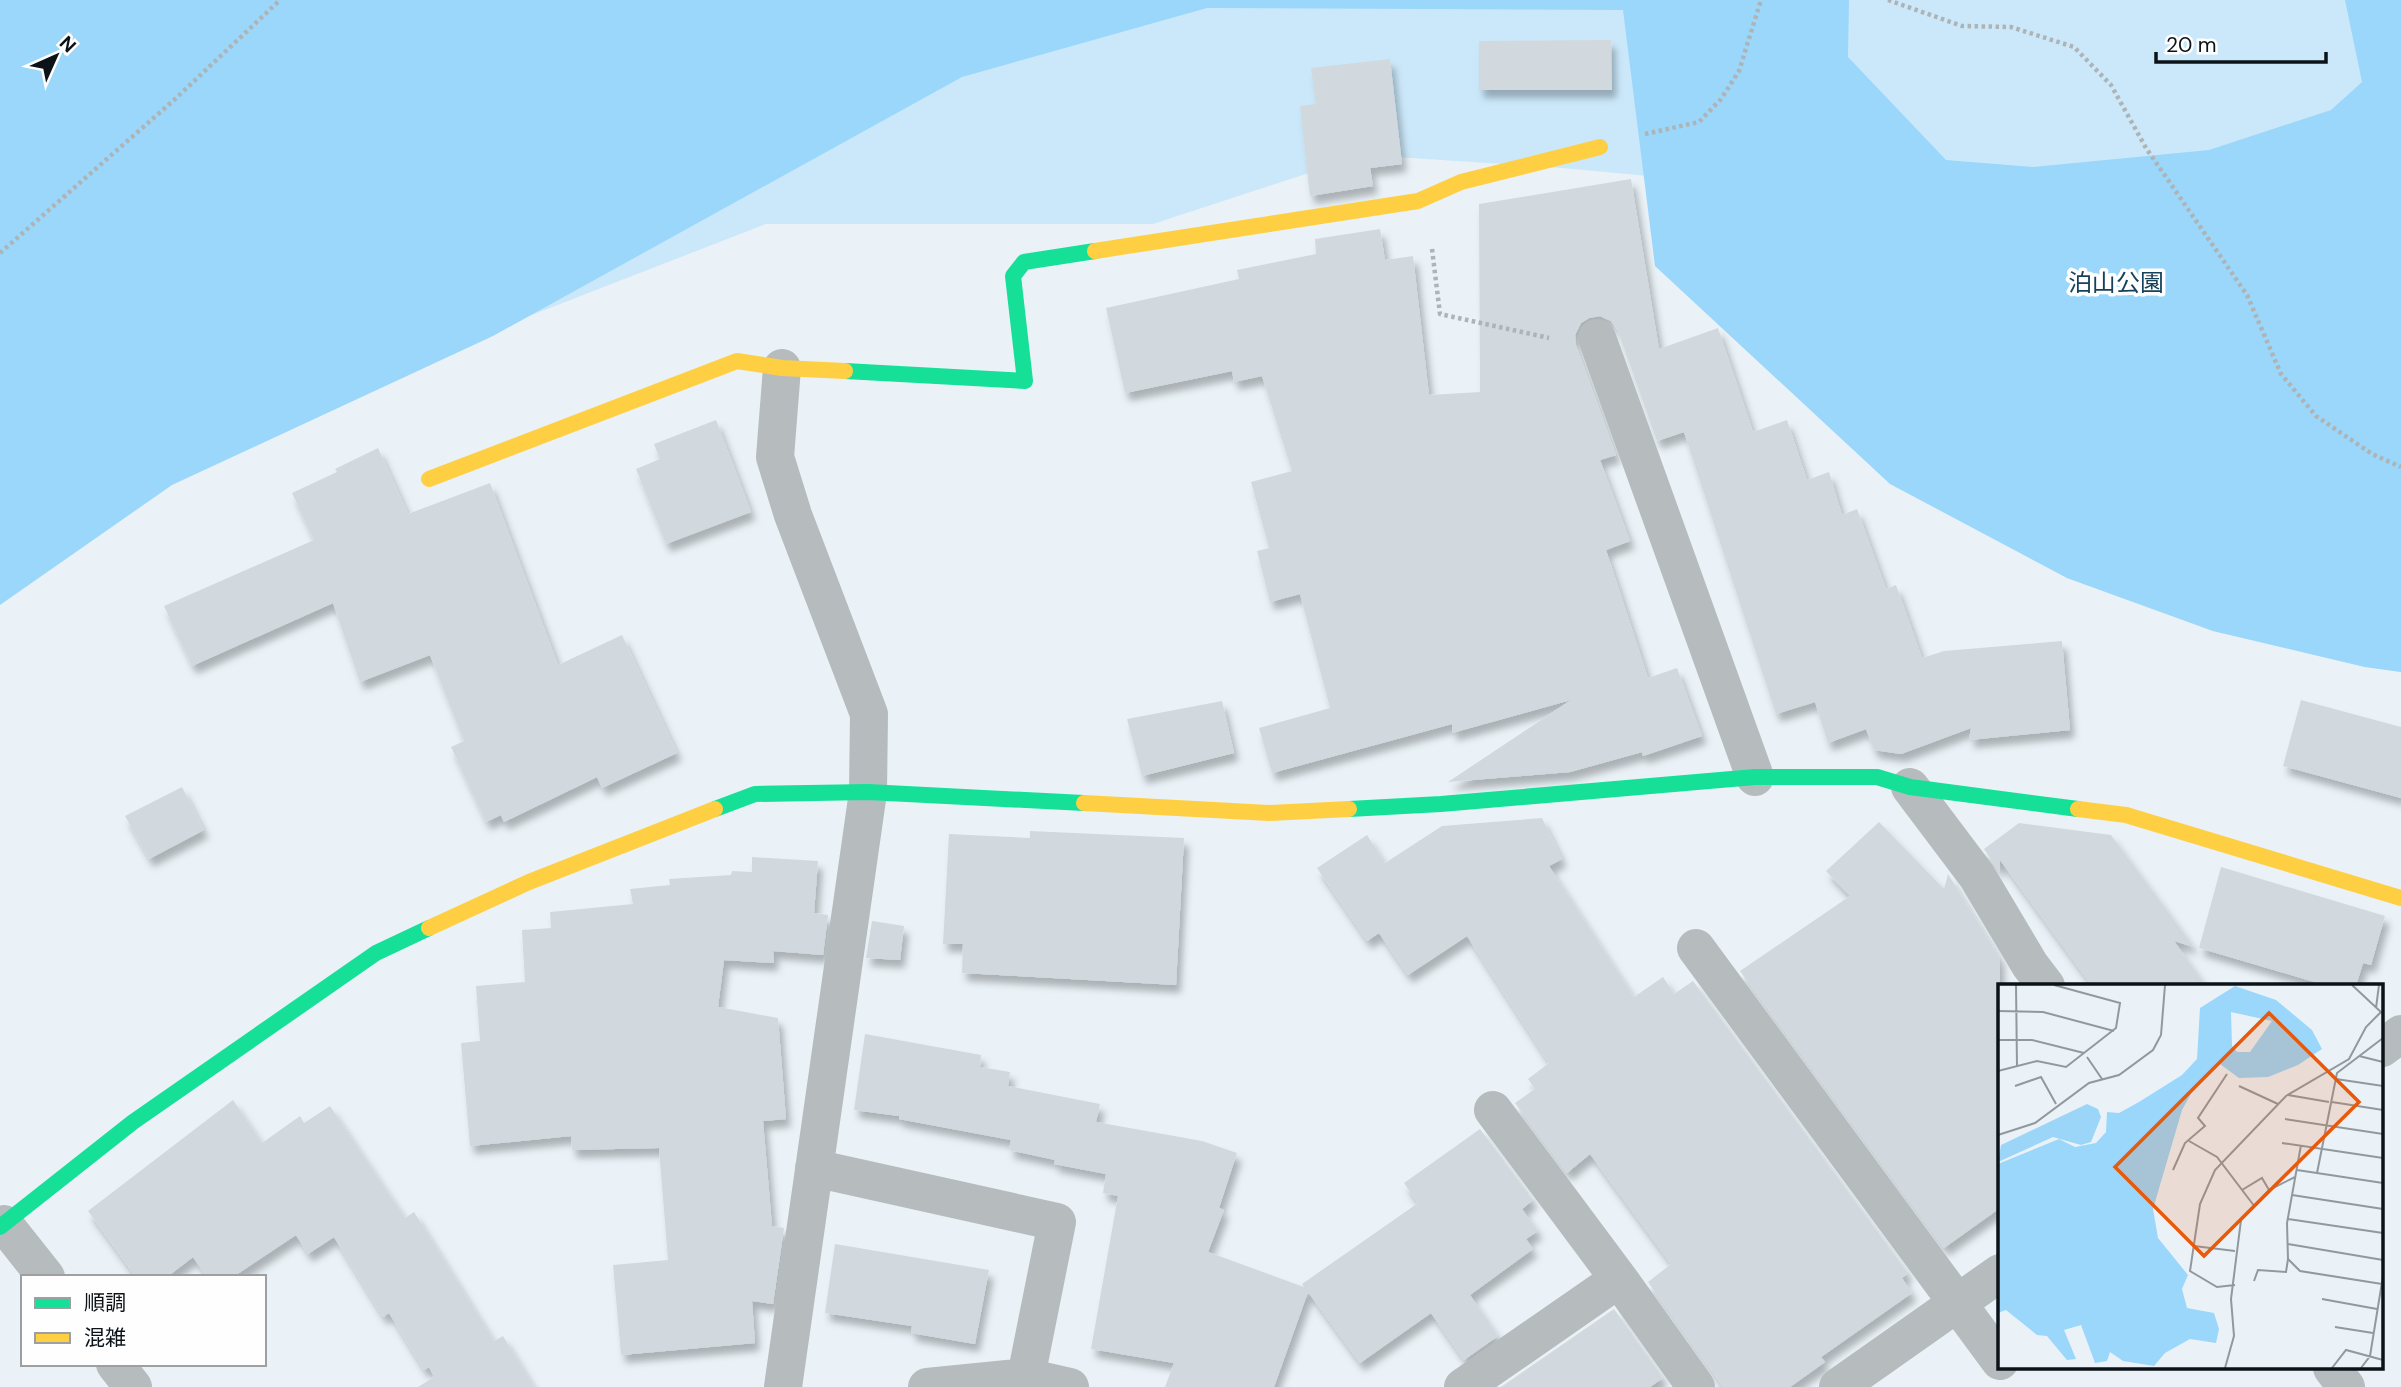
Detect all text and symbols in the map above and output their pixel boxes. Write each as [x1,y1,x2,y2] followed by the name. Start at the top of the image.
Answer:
[21,21,91,91] north arrow
[2156,21,2326,65] scale bar
[54,31,81,58] text: N
[2166,31,2217,59] text: 20 m
[2068,267,2164,298] park label: 泊山公園
[1998,984,2384,1370] inset map
[21,1275,266,1366] legend
[84,1289,126,1317] text: 順調
[84,1324,126,1352] text: 混雑

